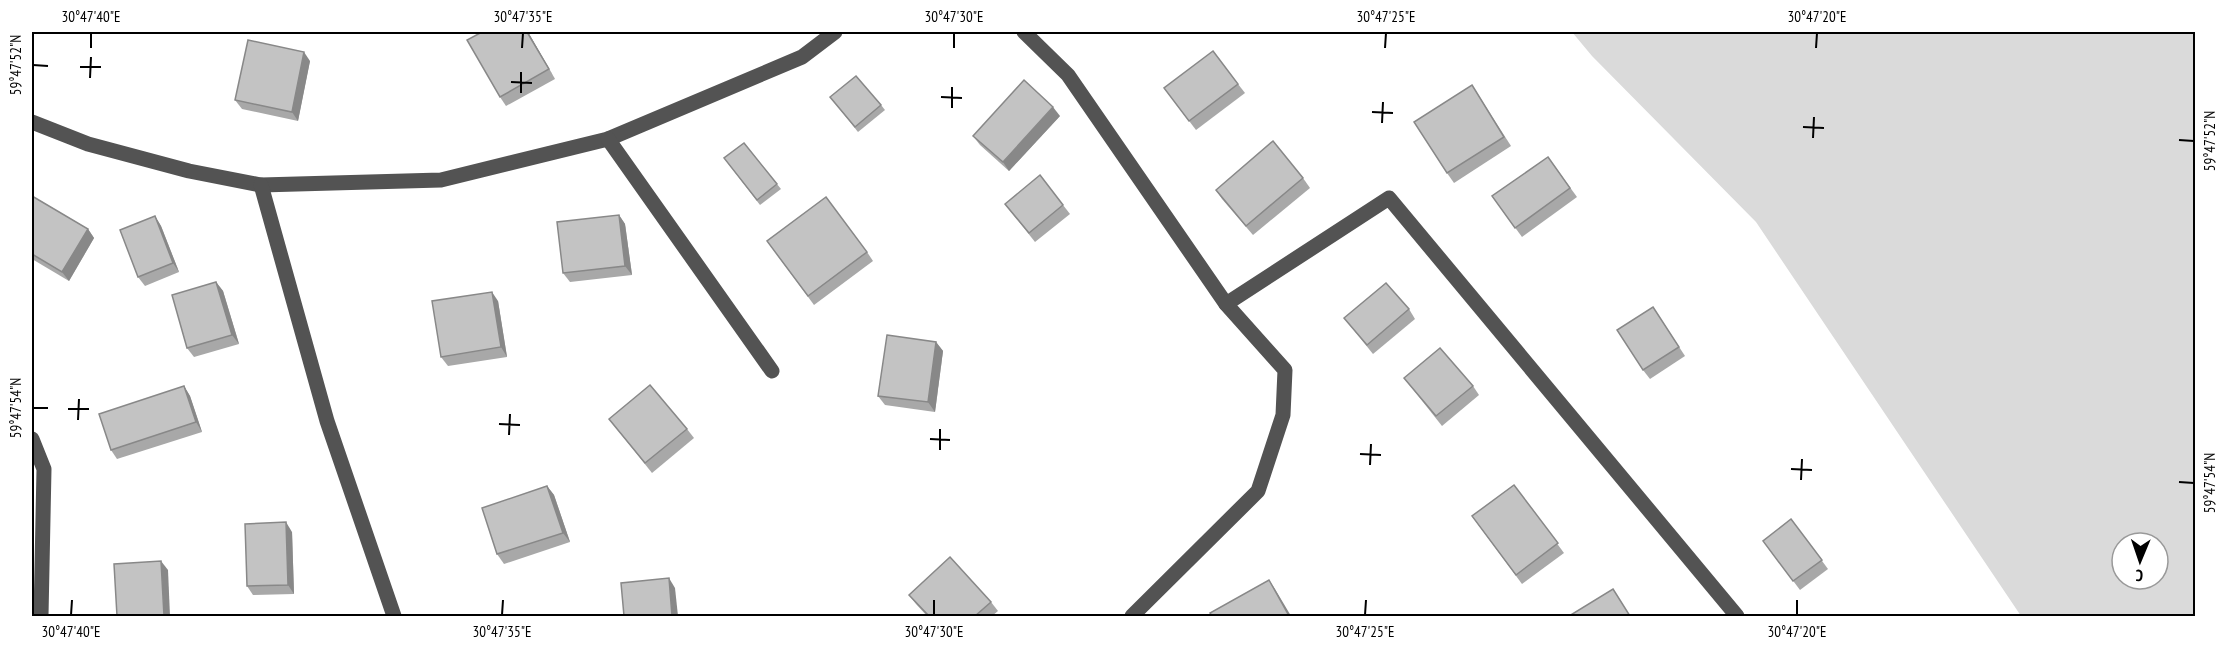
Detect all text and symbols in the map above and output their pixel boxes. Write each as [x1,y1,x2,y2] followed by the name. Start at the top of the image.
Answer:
[61,7,121,26] text: 30°47'40"E
[493,7,553,26] text: 30°47'35"E
[924,7,984,26] text: 30°47'30"E
[1356,7,1416,26] text: 30°47'25"E
[1787,7,1847,26] text: 30°47'20"E
[6,35,25,95] text: 59°47'52"N
[2200,111,2219,171] text: 59°47'52"N
[6,378,25,438] text: 59°47'54"N
[2200,453,2219,513] text: 59°47'54"N
[2110,531,2170,591] north arrow
[2135,566,2143,586] text: С
[41,622,101,641] text: 30°47'40"E
[472,622,532,641] text: 30°47'35"E
[904,622,964,641] text: 30°47'30"E
[1335,622,1395,641] text: 30°47'25"E
[1767,622,1827,641] text: 30°47'20"E

